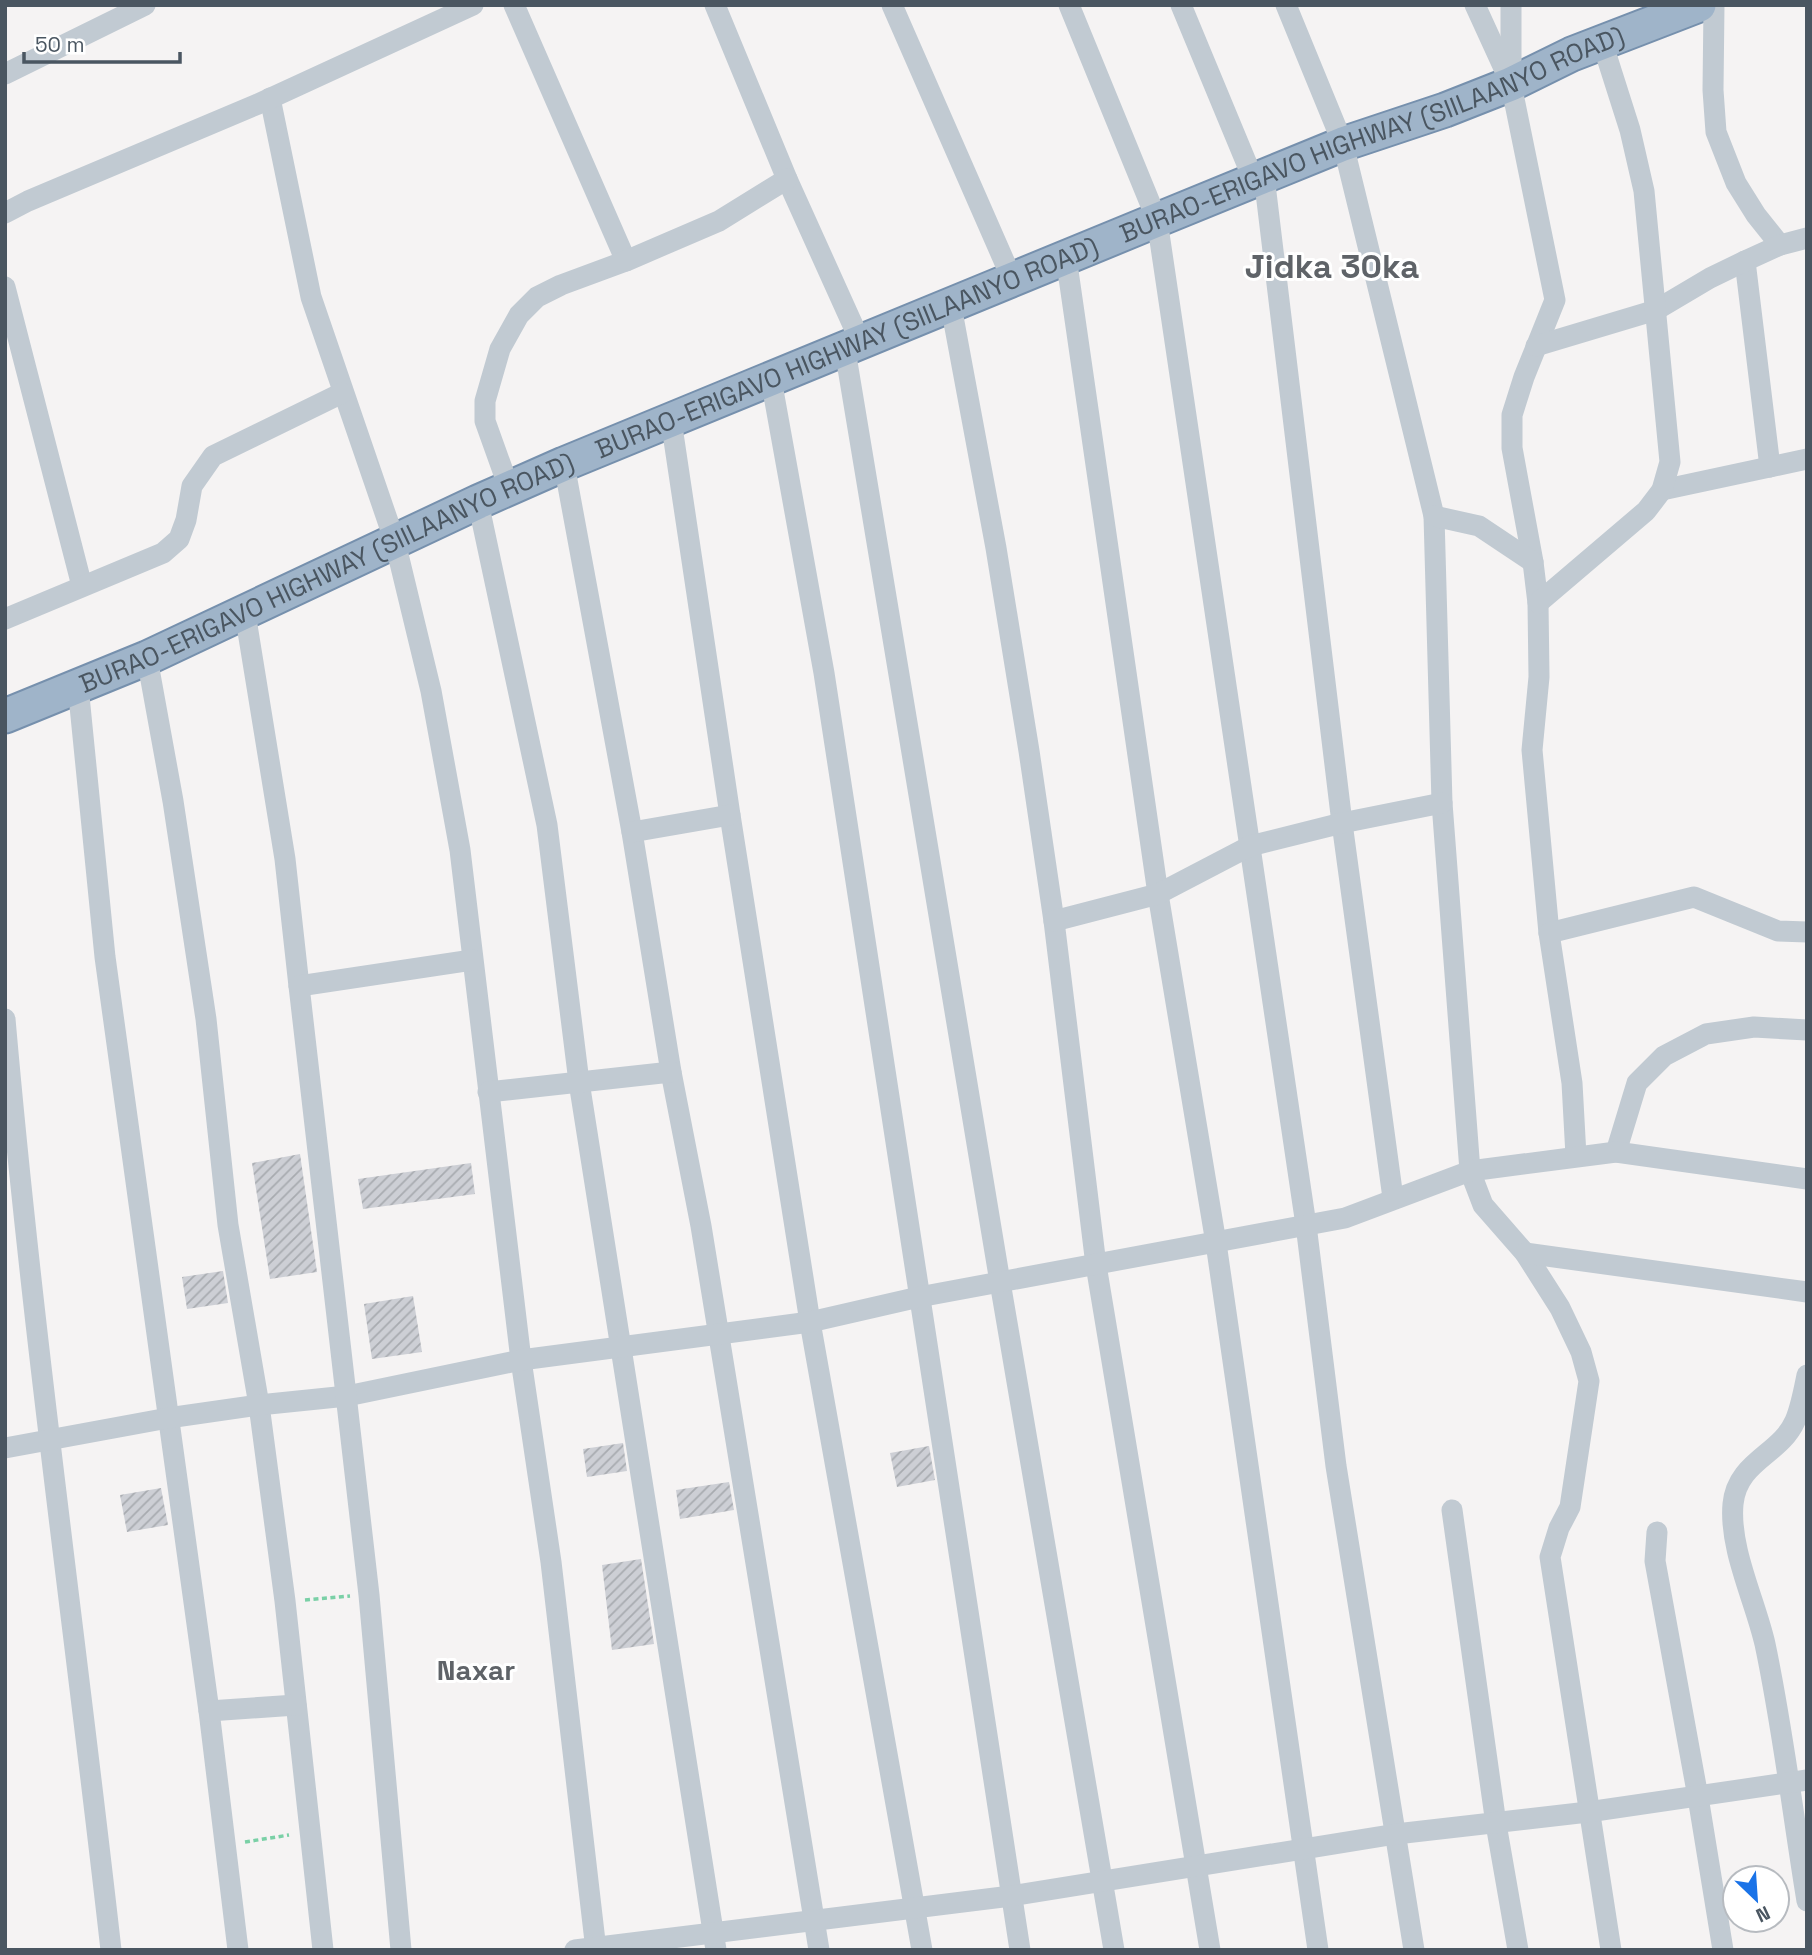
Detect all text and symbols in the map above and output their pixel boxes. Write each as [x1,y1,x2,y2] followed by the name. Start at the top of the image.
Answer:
[1115,19,1629,251] street label: BURAO-ERIGAVO HIGHWAY (SIILAANYO ROAD)
[24,21,180,65] scale bar
[35,31,85,58] text: 50 m
[590,229,1103,466] street label: BURAO-ERIGAVO HIGHWAY (SIILAANYO ROAD)
[1245,246,1419,288] district label: Jidka 30ka
[74,445,579,701] street label: BURAO-ERIGAVO HIGHWAY (SIILAANYO ROAD)
[437,1652,515,1688] district label: Naxar
[1721,1864,1791,1934] north arrow
[1752,1900,1774,1928] text: N

